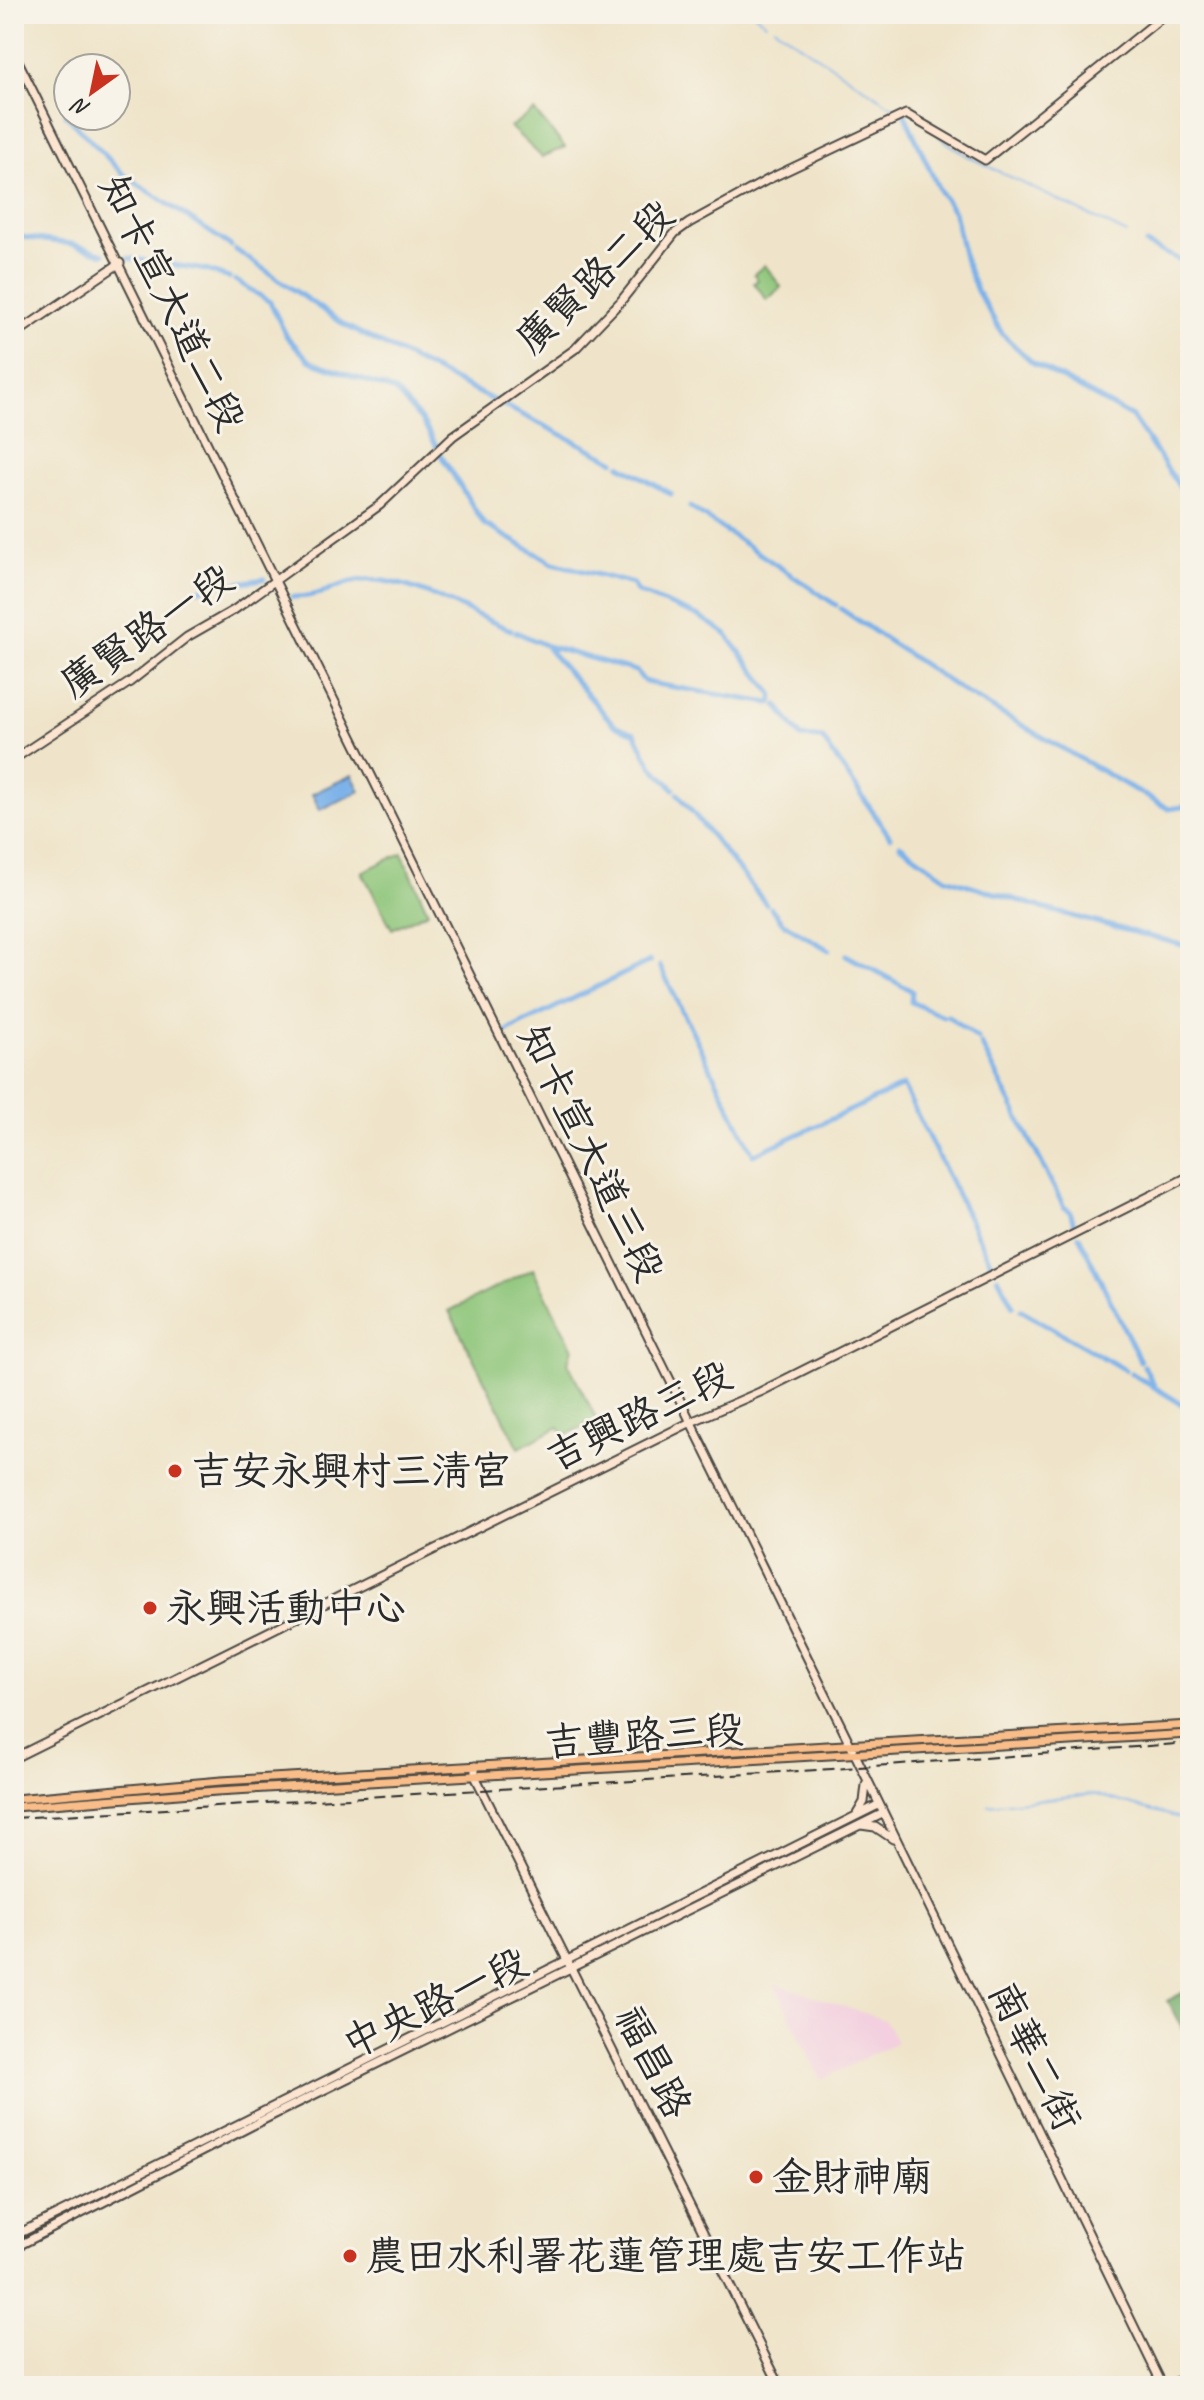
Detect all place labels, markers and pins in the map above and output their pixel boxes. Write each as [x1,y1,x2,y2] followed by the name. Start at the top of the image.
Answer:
[191,1446,511,1496] place label: 吉安永興村三清宮
[166,1462,184,1480] marker: 吉安永興村三清宮
[166,1583,406,1633] place label: 永興活動中心
[141,1599,159,1617] marker: 永興活動中心
[772,2152,932,2202] place label: 金財神廟
[747,2168,765,2186] marker: 金財神廟
[366,2231,966,2281] place label: 農田水利署花蓮管理處吉安工作站
[341,2247,359,2265] marker: 農田水利署花蓮管理處吉安工作站

